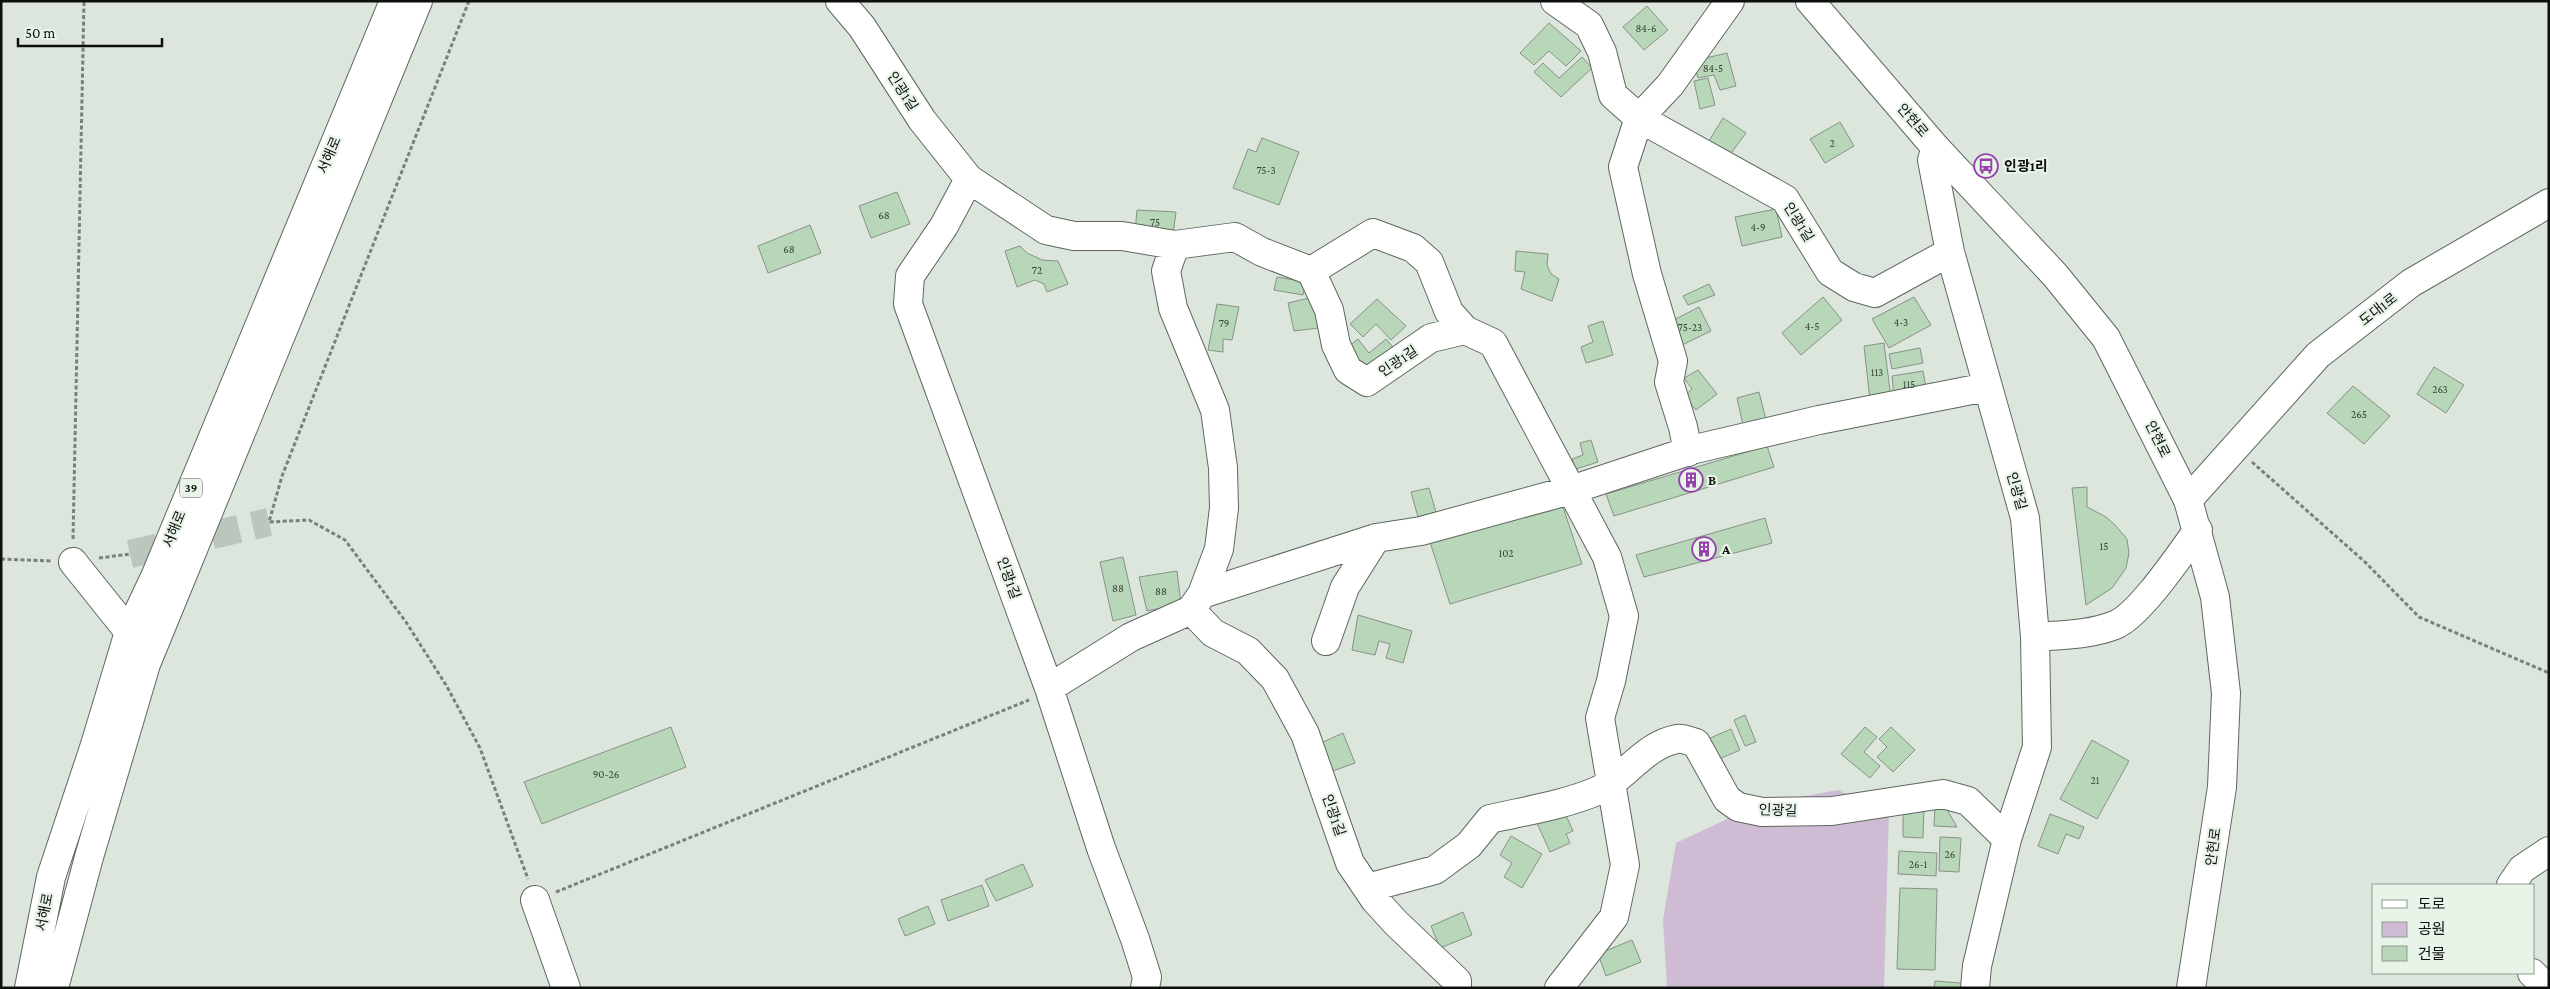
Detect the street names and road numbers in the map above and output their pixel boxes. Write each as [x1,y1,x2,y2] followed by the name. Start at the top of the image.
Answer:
[885,68,921,114] street label: 인광1길
[1894,100,1932,140] street label: 안현로
[314,134,344,176] street label: 서해로
[1781,199,1817,245] street label: 인광1길
[2356,289,2400,329] street label: 도대1로
[1376,342,1420,380] street label: 인광1길
[2142,418,2174,460] street label: 안현로
[2004,470,2030,512] street label: 인광길
[180,478,202,498] road number: 39
[159,508,189,550] street label: 서해로
[994,555,1024,601] street label: 인광1길
[1319,792,1349,838] street label: 인광1길
[1758,801,1798,819] street label: 인광길
[2202,827,2224,867] street label: 안현로
[32,891,56,932] street label: 서해로

